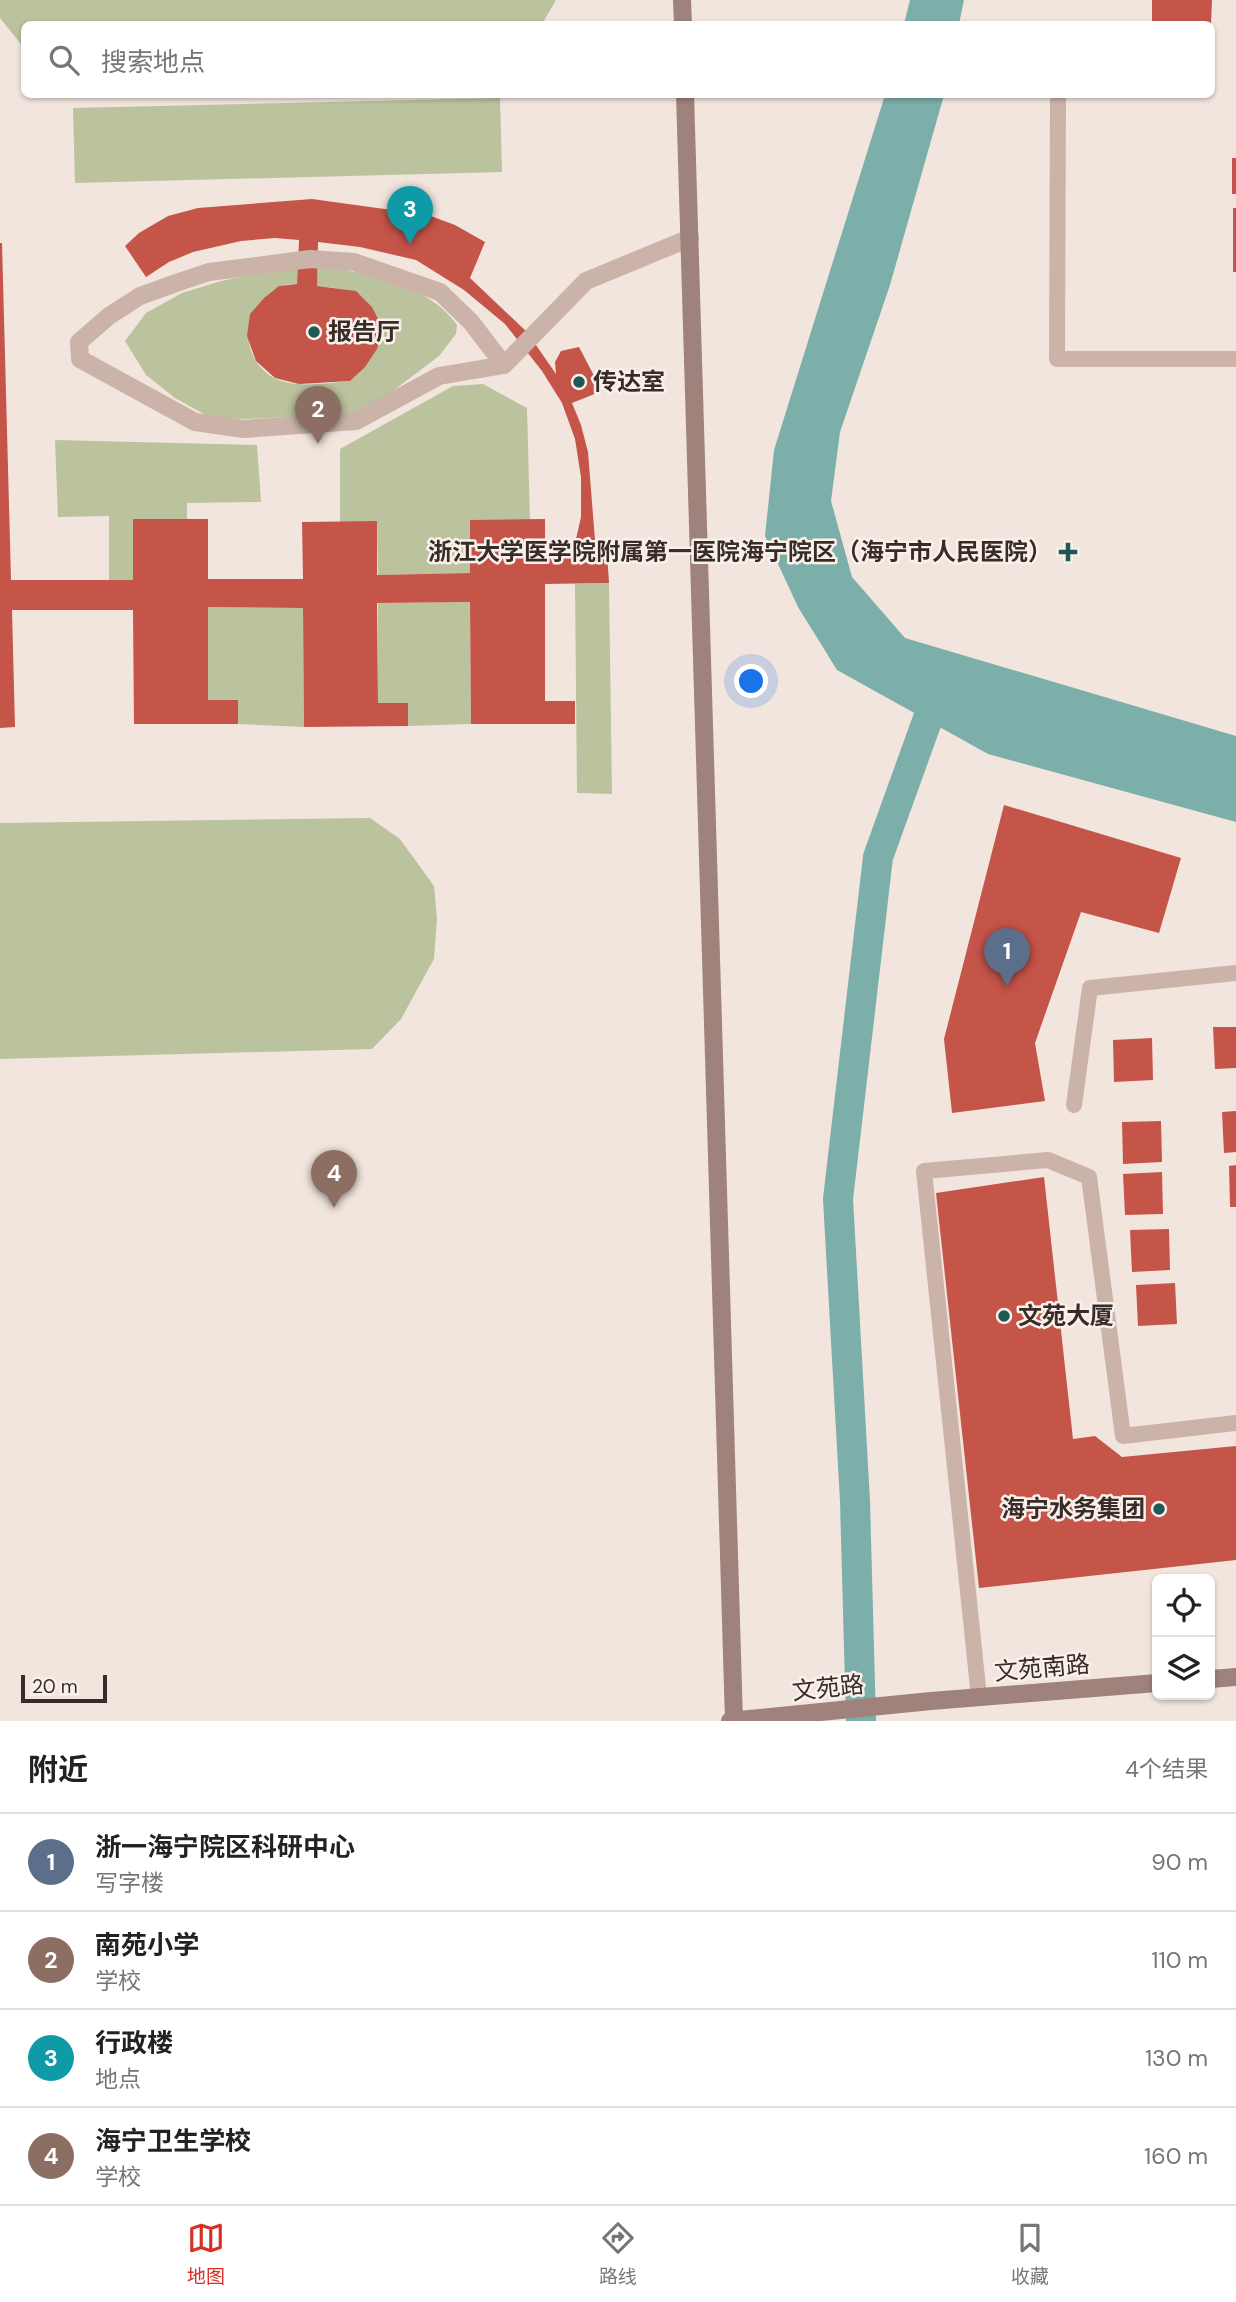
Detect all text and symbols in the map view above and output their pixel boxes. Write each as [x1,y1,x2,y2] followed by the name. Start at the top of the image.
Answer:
[21,21,1215,98] search box
[45,41,83,79] icon: search
[101,45,205,79] text: 搜索地点
[387,186,433,244] pin: 3
[328,316,400,347] place label: 报告厅
[306,324,322,340] marker: 报告厅
[593,366,665,397] place label: 传达室
[571,374,587,390] marker: 传达室
[295,386,341,444] pin: 2
[428,536,1052,567] place label: 浙江大学医学院附属第一医院海宁院区（海宁市人民医院）
[1058,542,1078,562] marker: 浙江大学医学院附属第一医院海宁院区（海宁市人民医院）
[734,664,768,698] your location
[984,928,1030,986] pin: 1
[311,1150,357,1208] pin: 4
[1018,1300,1114,1331] place label: 文苑大厦
[996,1308,1012,1324] marker: 文苑大厦
[1001,1493,1145,1524] place label: 海宁水务集团
[1151,1501,1167,1517] marker: 海宁水务集团
[1152,1574,1215,1700] map controls
[1152,1574,1215,1637] button: locate
[1152,1637,1215,1700] button: layers
[993,1648,1091,1687] street label: 文苑南路
[791,1668,865,1707] street label: 文苑路
[21,1672,107,1704] scale bar
[32,1674,78,1699] text: 20 m
[28,1750,88,1789] text: 附近
[1125,1754,1208,1784] text: 4个结果
[95,1830,355,1864] text: 浙一海宁院区科研中心
[47,1847,55,1877] text: 1
[1151,1847,1208,1877] text: 90 m
[95,1868,164,1898] text: 写字楼
[95,1928,199,1962] text: 南苑小学
[44,1945,58,1975] text: 2
[1151,1945,1208,1975] text: 110 m
[95,1966,141,1996] text: 学校
[95,2026,173,2060] text: 行政楼
[44,2043,58,2073] text: 3
[1145,2043,1208,2073] text: 130 m
[95,2064,141,2094] text: 地点
[95,2124,251,2158] text: 海宁卫生学校
[44,2141,58,2171] text: 4
[1144,2141,1208,2171] text: 160 m
[95,2162,141,2192] text: 学校
[187,2219,225,2289] tab: 地图
[599,2219,637,2289] tab: 路线
[1011,2219,1049,2289] tab: 收藏

